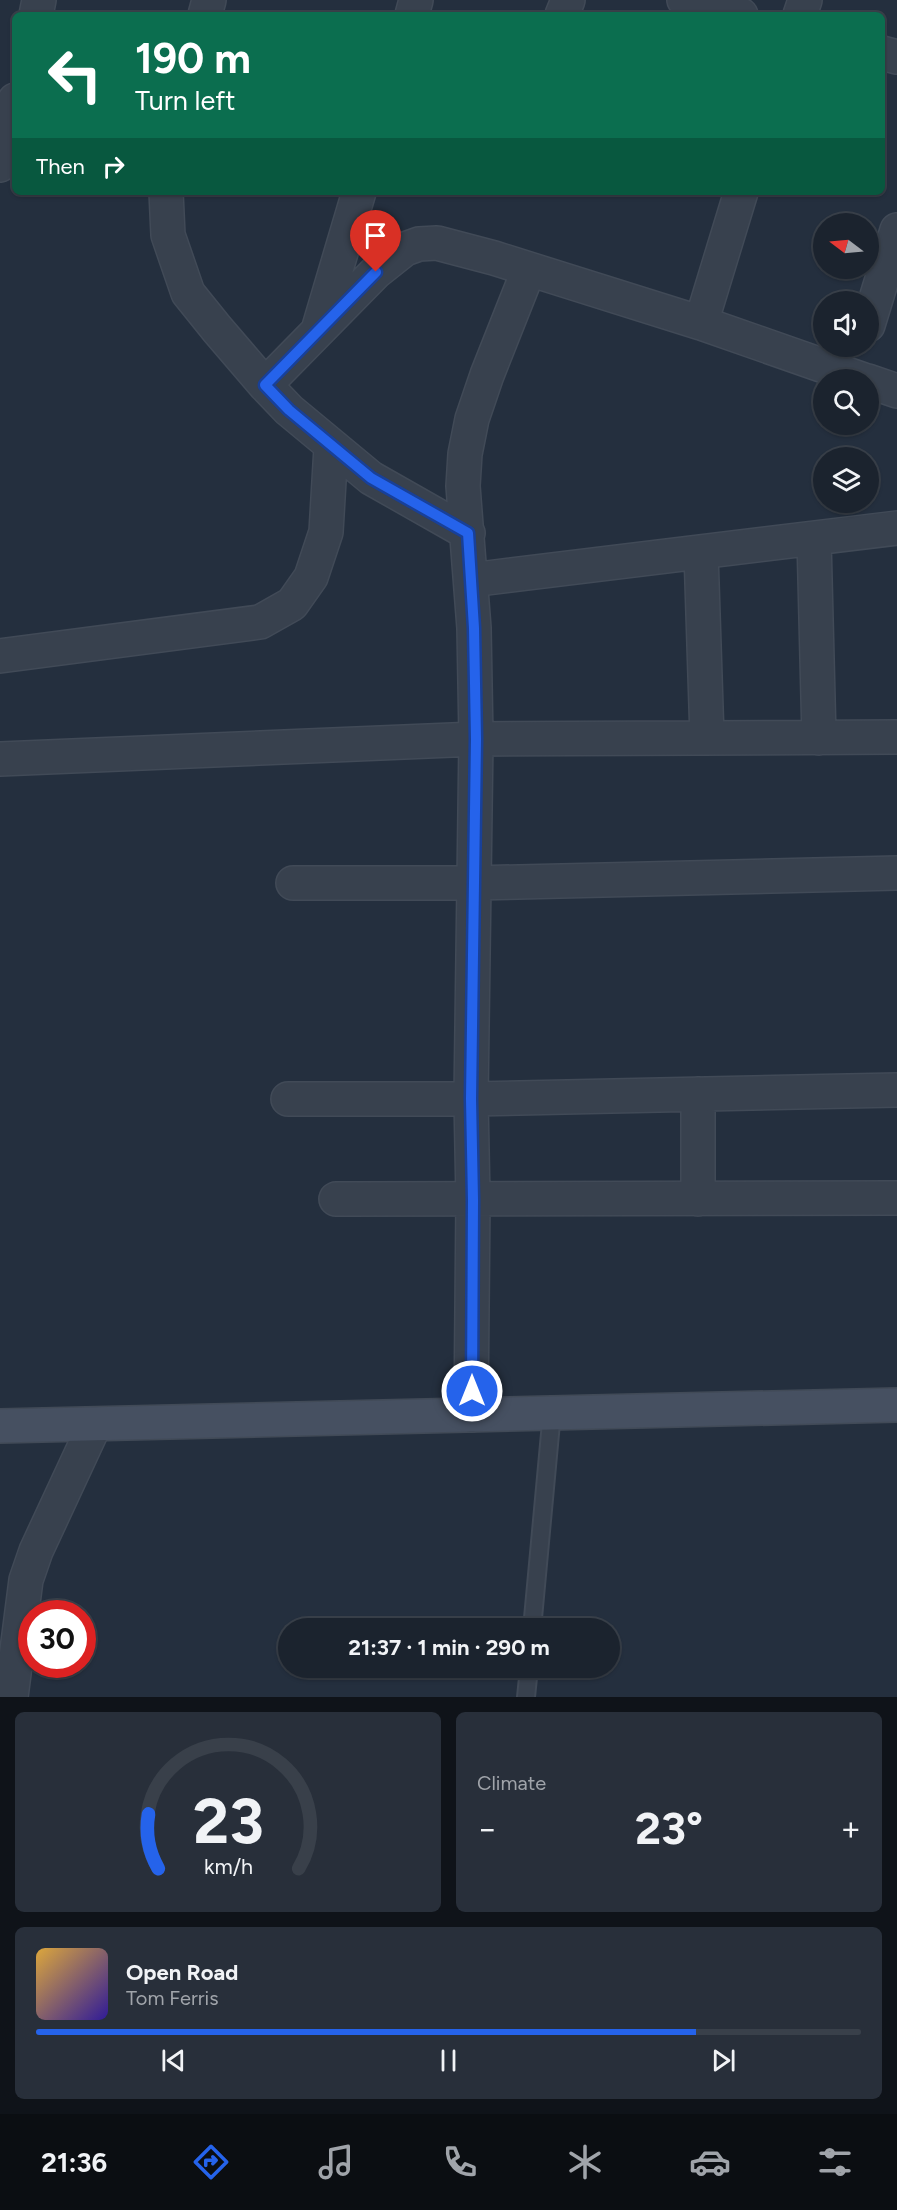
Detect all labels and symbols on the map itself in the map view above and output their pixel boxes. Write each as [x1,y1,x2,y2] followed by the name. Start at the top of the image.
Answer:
[350,210,401,272] pin
[813,213,879,279] north arrow
[440,1359,504,1423] position arrow
[18,1600,96,1678] speed limit sign: 30

